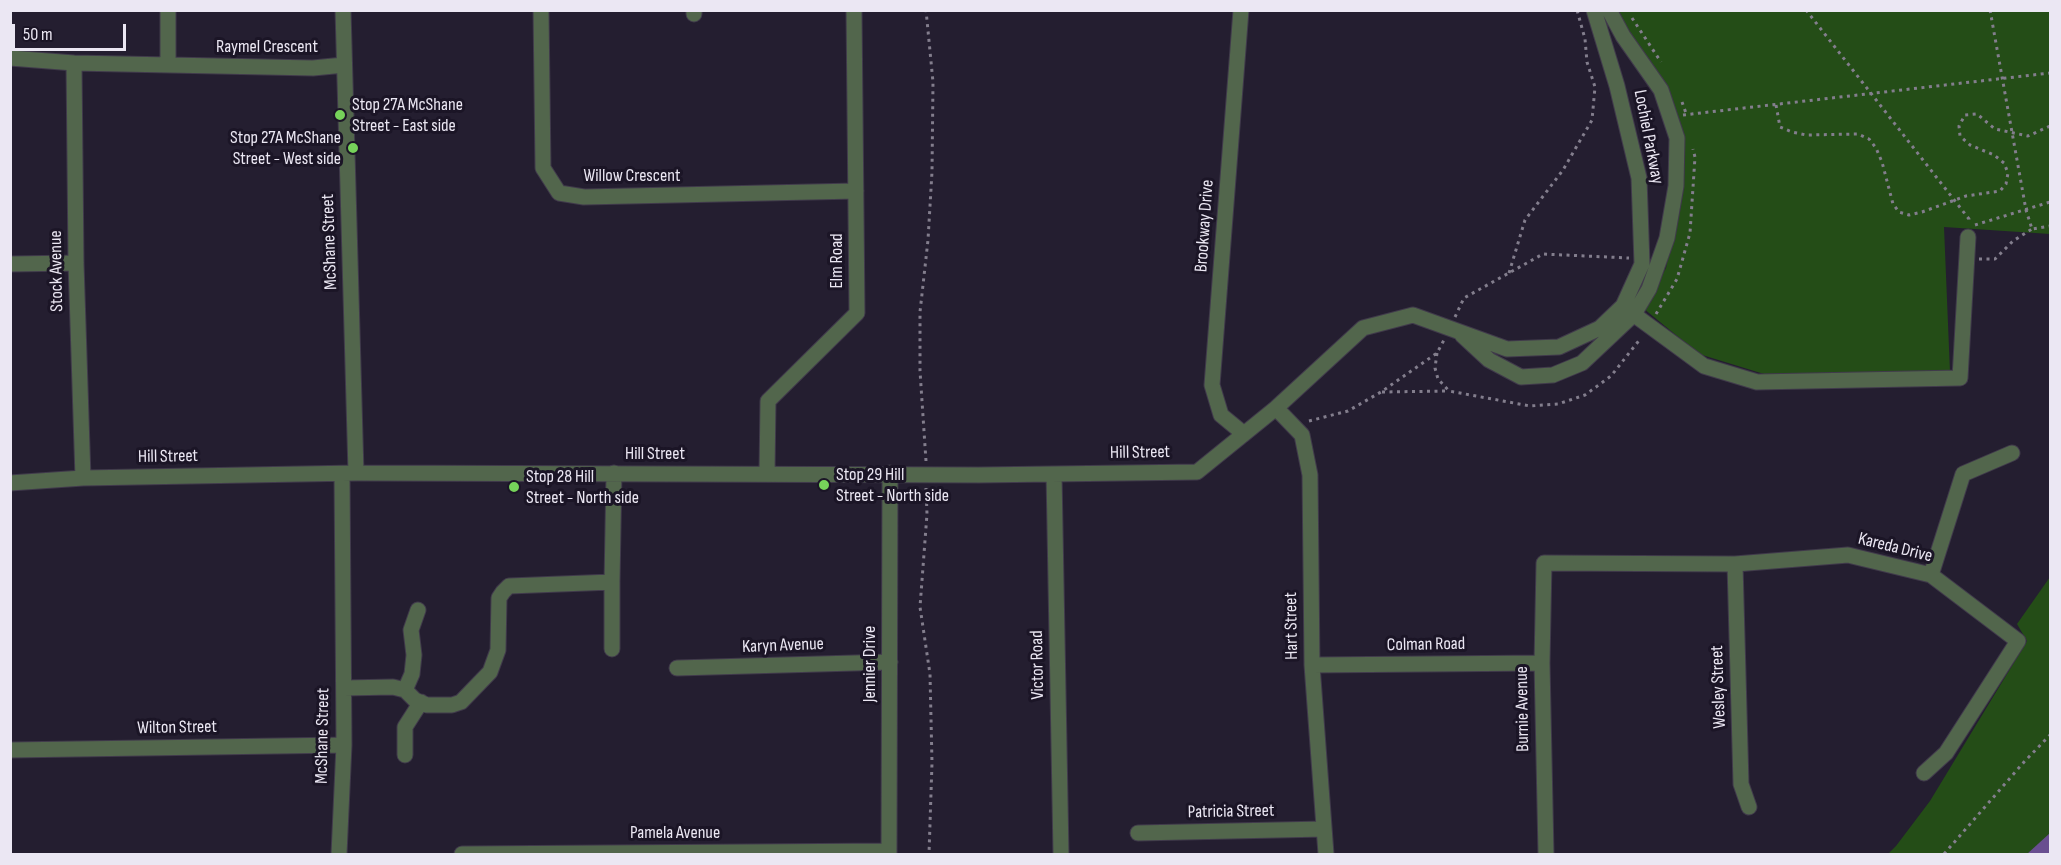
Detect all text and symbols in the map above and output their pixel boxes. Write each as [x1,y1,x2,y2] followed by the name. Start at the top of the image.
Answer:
[15,12,129,50] scale bar
[23,24,53,45] text: 50 m
[216,36,318,58] street label: Raymel Crescent
[1628,88,1668,186] street label: Lochiel Parkway
[352,94,463,136] place label: Stop 27A McShane Street - East side
[333,108,347,122] marker: Stop 27A McShane Street - East side
[230,127,341,170] place label: Stop 27A McShane Street - West side
[346,141,360,155] marker: Stop 27A McShane Street - West side
[583,165,681,187] street label: Willow Crescent
[1191,179,1219,273] street label: Brookway Drive
[318,194,342,290] street label: McShane Street
[45,230,69,312] street label: Stock Avenue
[826,233,848,289] street label: Elm Road
[1110,442,1170,464] street label: Hill Street
[625,443,685,465] street label: Hill Street
[138,446,198,468] street label: Hill Street
[836,464,949,506] place label: Stop 29 Hill Street - North side
[526,466,639,508] place label: Stop 28 Hill Street - North side
[817,478,831,492] marker: Stop 29 Hill Street - North side
[507,480,521,494] marker: Stop 28 Hill Street - North side
[1856,528,1934,568] street label: Kareda Drive
[1281,592,1303,660] street label: Hart Street
[859,626,881,702] street label: Jennier Drive
[1027,630,1049,700] street label: Victor Road
[742,634,824,658] street label: Karyn Avenue
[1387,634,1465,656] street label: Colman Road
[1707,645,1731,729] street label: Wesley Street
[1511,666,1535,752] street label: Burnie Avenue
[311,688,335,784] street label: McShane Street
[137,717,217,739] street label: Wilton Street
[1188,800,1274,824] street label: Patricia Street
[630,822,720,844] street label: Pamela Avenue

